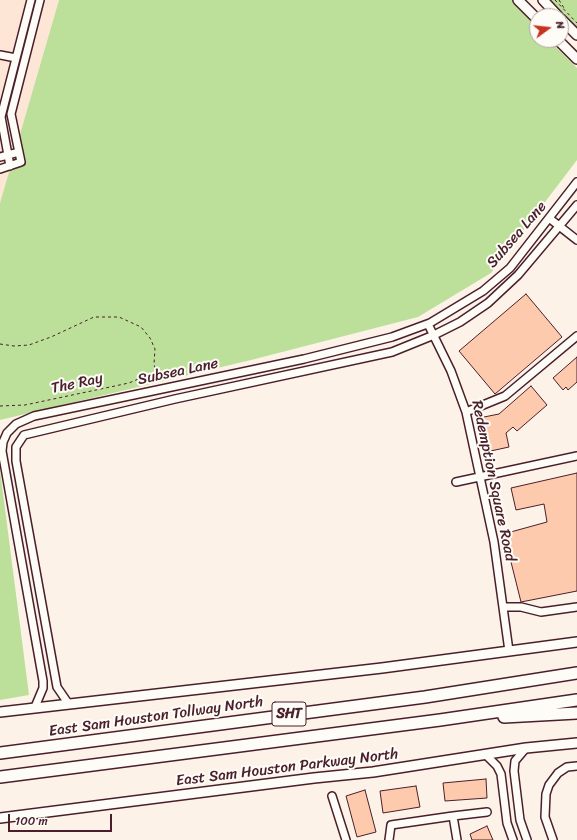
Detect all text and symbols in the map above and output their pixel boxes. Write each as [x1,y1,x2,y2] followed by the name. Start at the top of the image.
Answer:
[529,8,569,48] north arrow
[550,19,570,31] text: N
[483,198,551,272] street label: Subsea Lane
[136,355,220,389] street label: Subsea Lane
[50,370,104,398] street label: The Ray
[467,399,519,563] street label: Redemption Square Road
[48,693,264,741] street label: East Sam Houston Tollway North
[272,702,306,726] road number: SHT
[175,745,399,791] street label: East Sam Houston Parkway North
[10,806,114,832] scale bar
[15,810,48,832] text: 100 m

